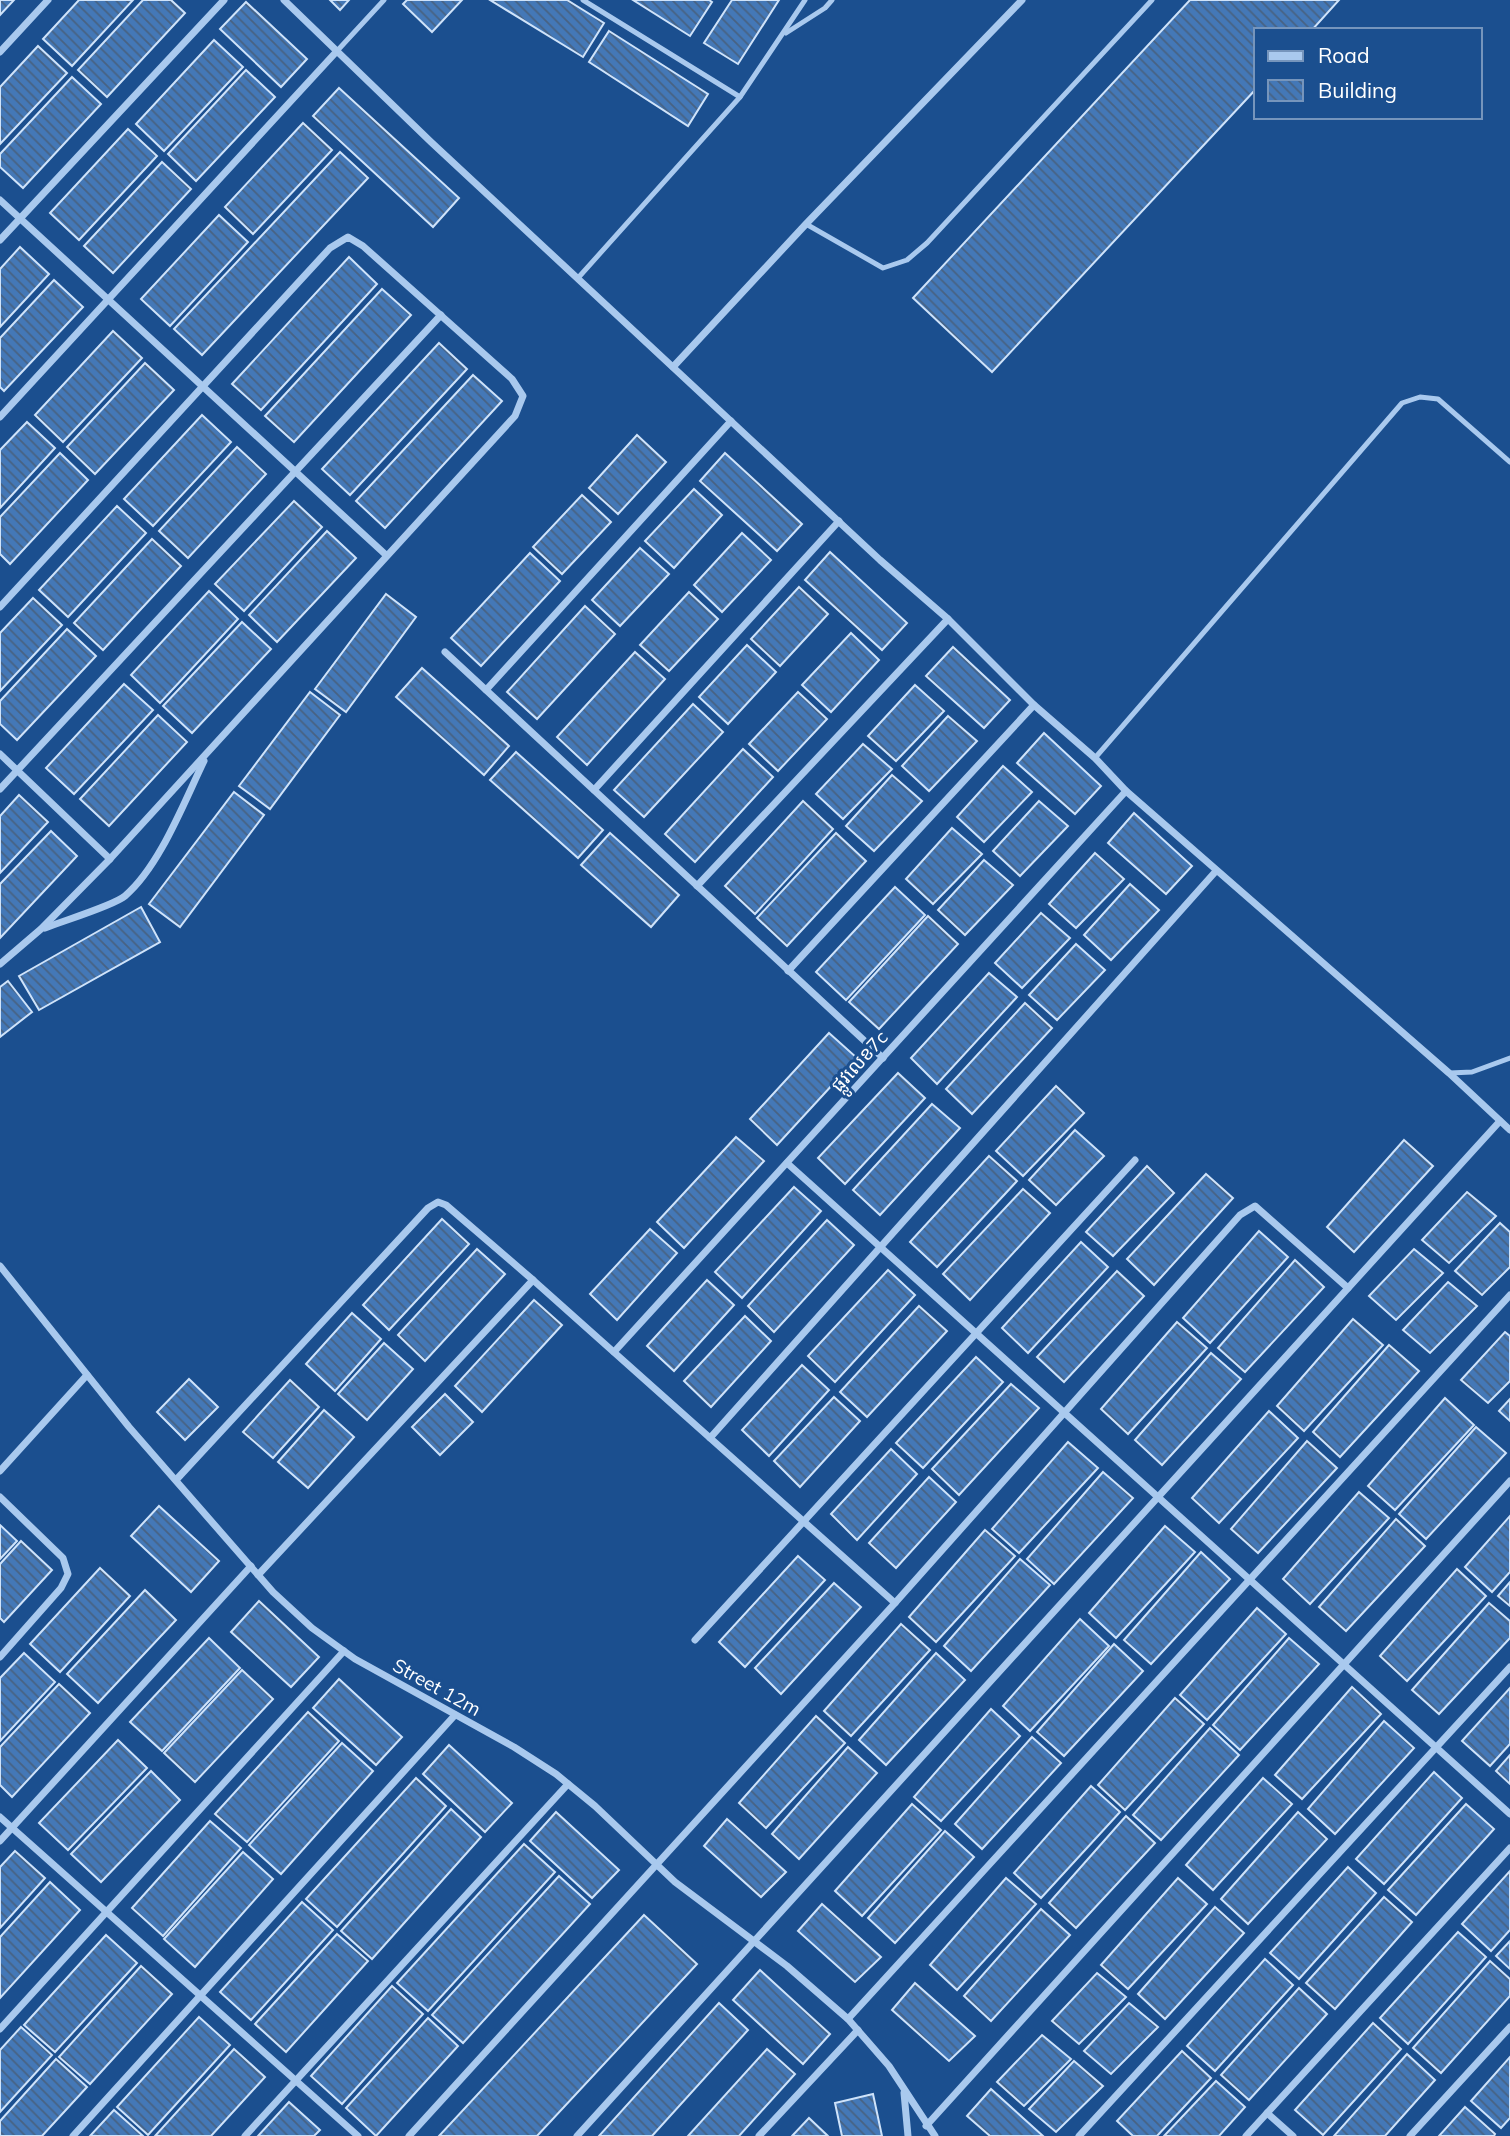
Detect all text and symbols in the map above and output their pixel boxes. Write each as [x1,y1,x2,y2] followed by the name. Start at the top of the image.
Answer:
[1254,28,1482,119] legend
[1318,42,1369,68] text: Road
[1318,77,1397,103] text: Building
[825,1025,897,1100] street label: ផ្លូវលេខ7c
[389,1653,485,1721] street label: Street 12m

